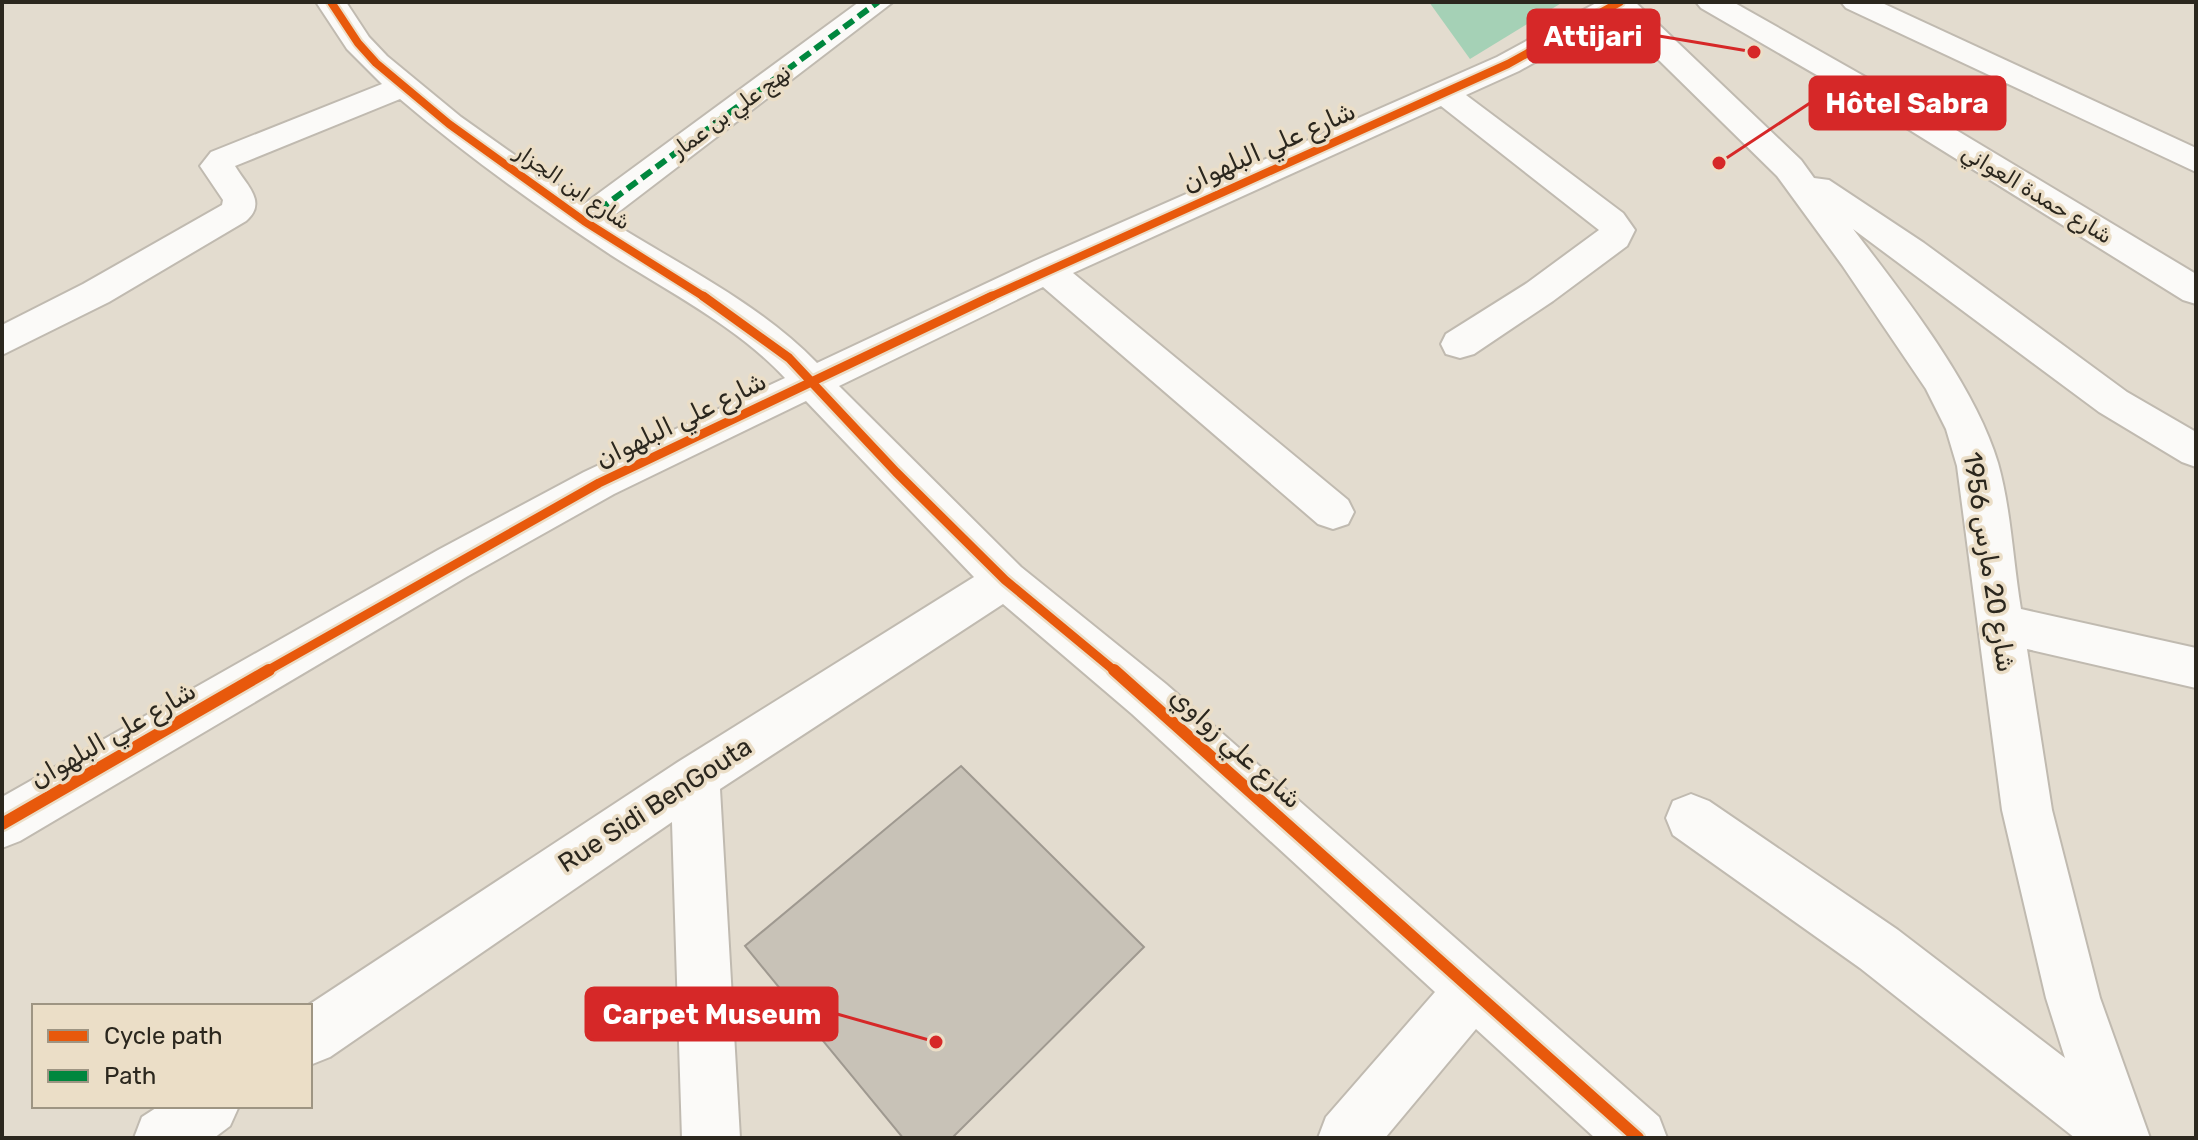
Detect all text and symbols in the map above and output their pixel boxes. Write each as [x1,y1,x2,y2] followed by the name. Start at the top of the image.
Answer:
[1528,10,1659,62] callout: Attijari
[1544,20,1643,53] text: Attijari
[664,59,798,167] street label: نهج علي بن عمار
[1810,77,2005,129] callout: Hôtel Sabra
[1825,87,1989,120] text: Hôtel Sabra
[1178,95,1362,203] street label: شارع علي البلهوان
[507,137,636,237] street label: شارع ابن الجزار
[1955,138,2117,252] street label: شارع حمدة العواني
[591,365,773,478] street label: شارع علي البلهوان
[1954,450,2022,675] street label: شارع 20 مارس 1956
[25,675,203,798] street label: شارع علي البلهوان
[1161,681,1308,818] street label: شارع علي زواوي
[552,731,758,879] street label: Rue Sidi BenGouta
[586,988,837,1040] callout: Carpet Museum
[602,998,822,1031] text: Carpet Museum
[32,1004,312,1108] legend
[104,1022,223,1050] text: Cycle path
[104,1062,156,1090] text: Path

